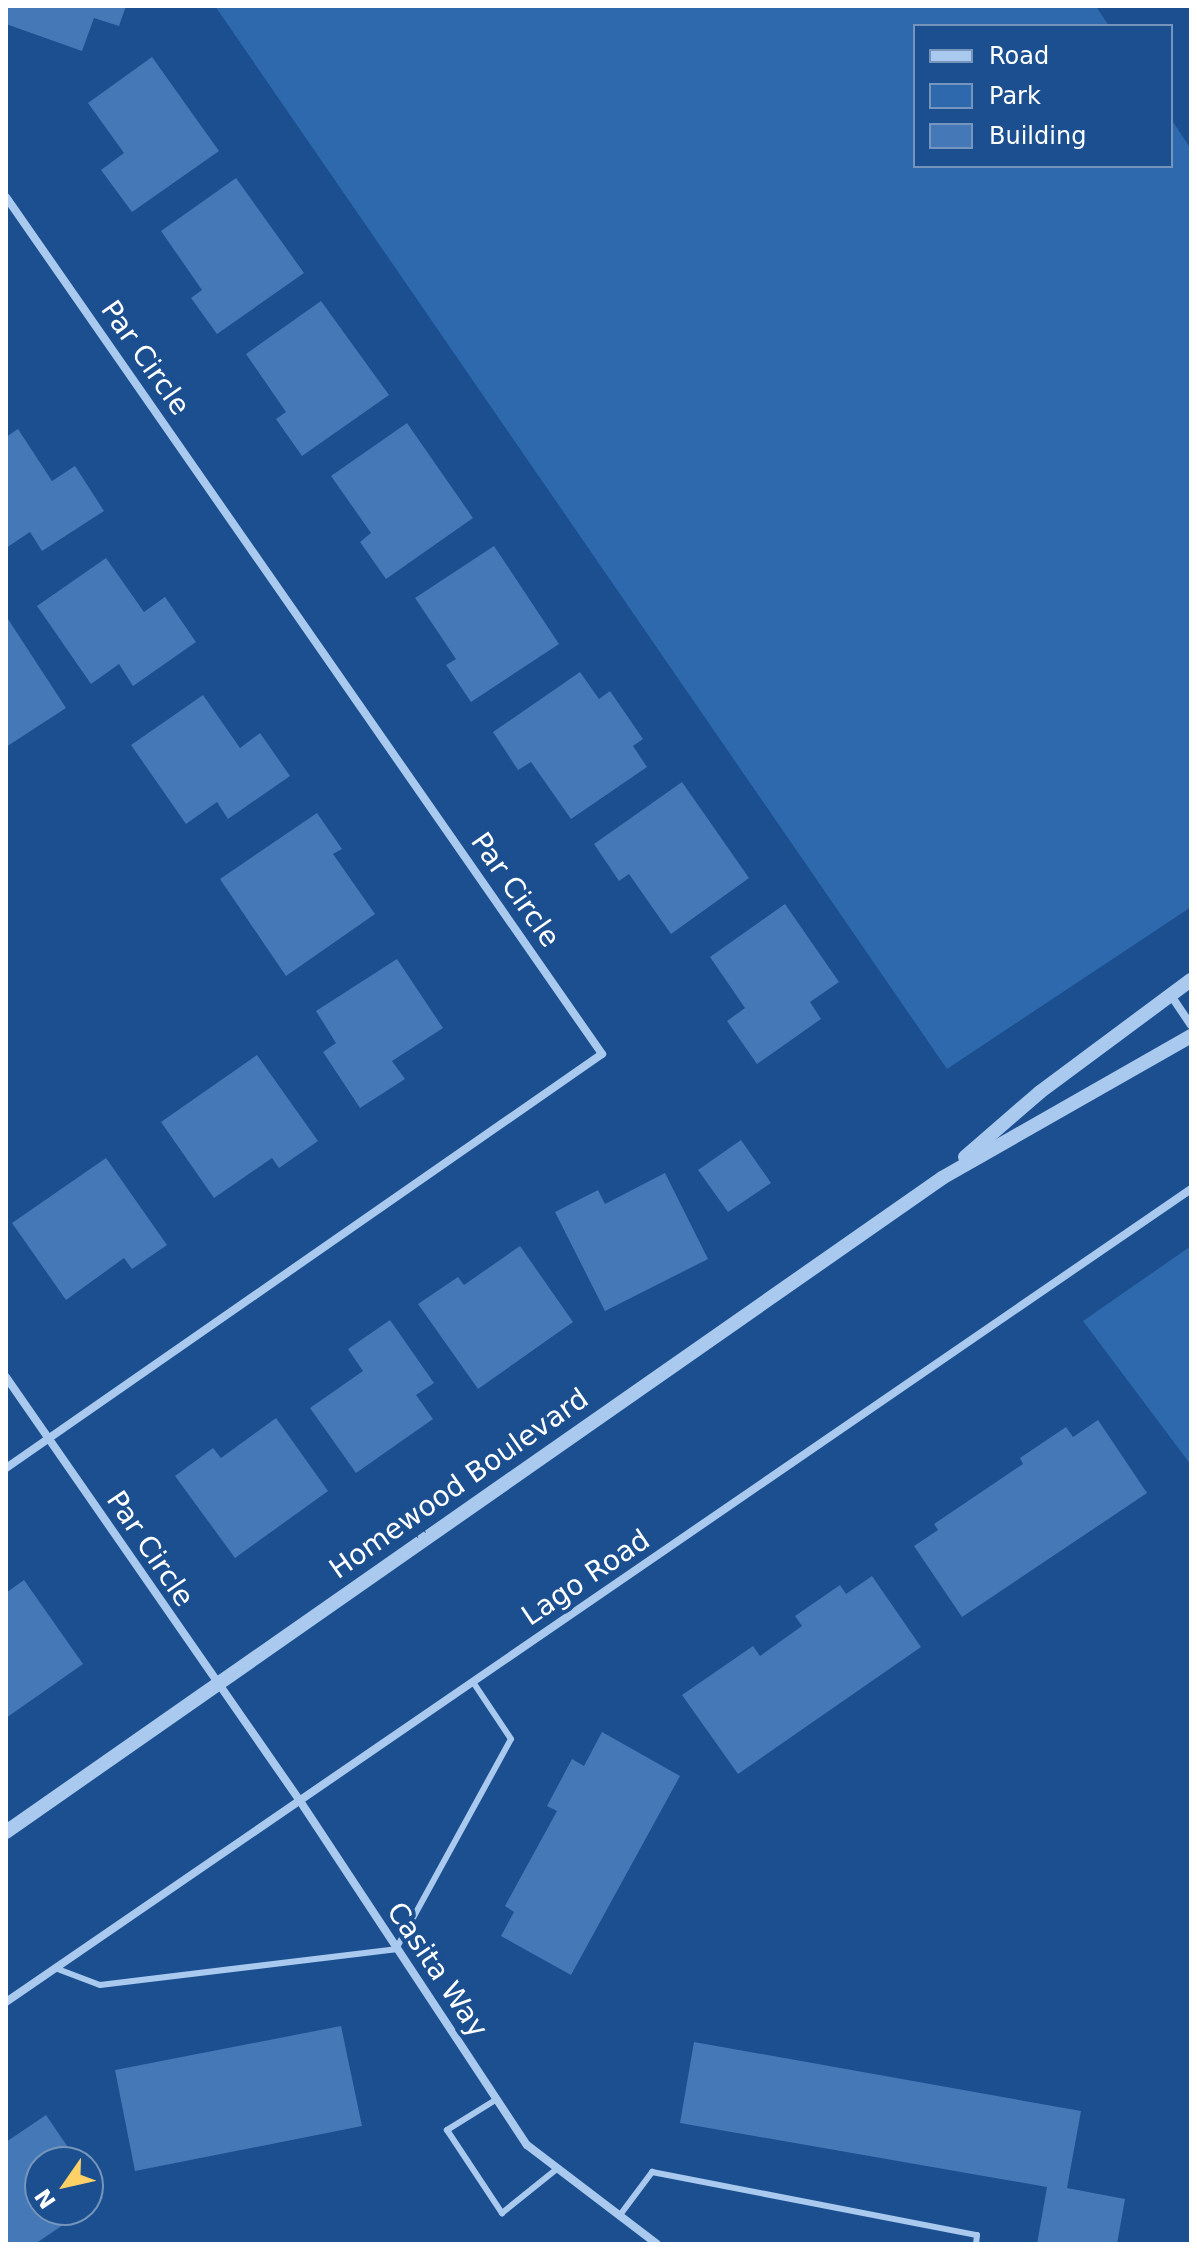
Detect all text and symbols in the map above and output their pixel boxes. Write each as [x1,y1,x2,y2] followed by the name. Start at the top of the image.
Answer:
[913,24,1173,168] legend
[989,42,1049,70] text: Road
[989,82,1041,110] text: Park
[989,122,1086,150] text: Building
[93,294,197,422] street label: Par Circle
[463,826,567,954] street label: Par Circle
[323,1382,595,1586] street label: Homewood Boulevard
[99,1485,201,1613] street label: Par Circle
[516,1523,656,1633] street label: Lago Road
[380,1896,494,2044] street label: Casita Way
[24,2146,104,2226] north arrow
[30,2184,61,2213] text: N

